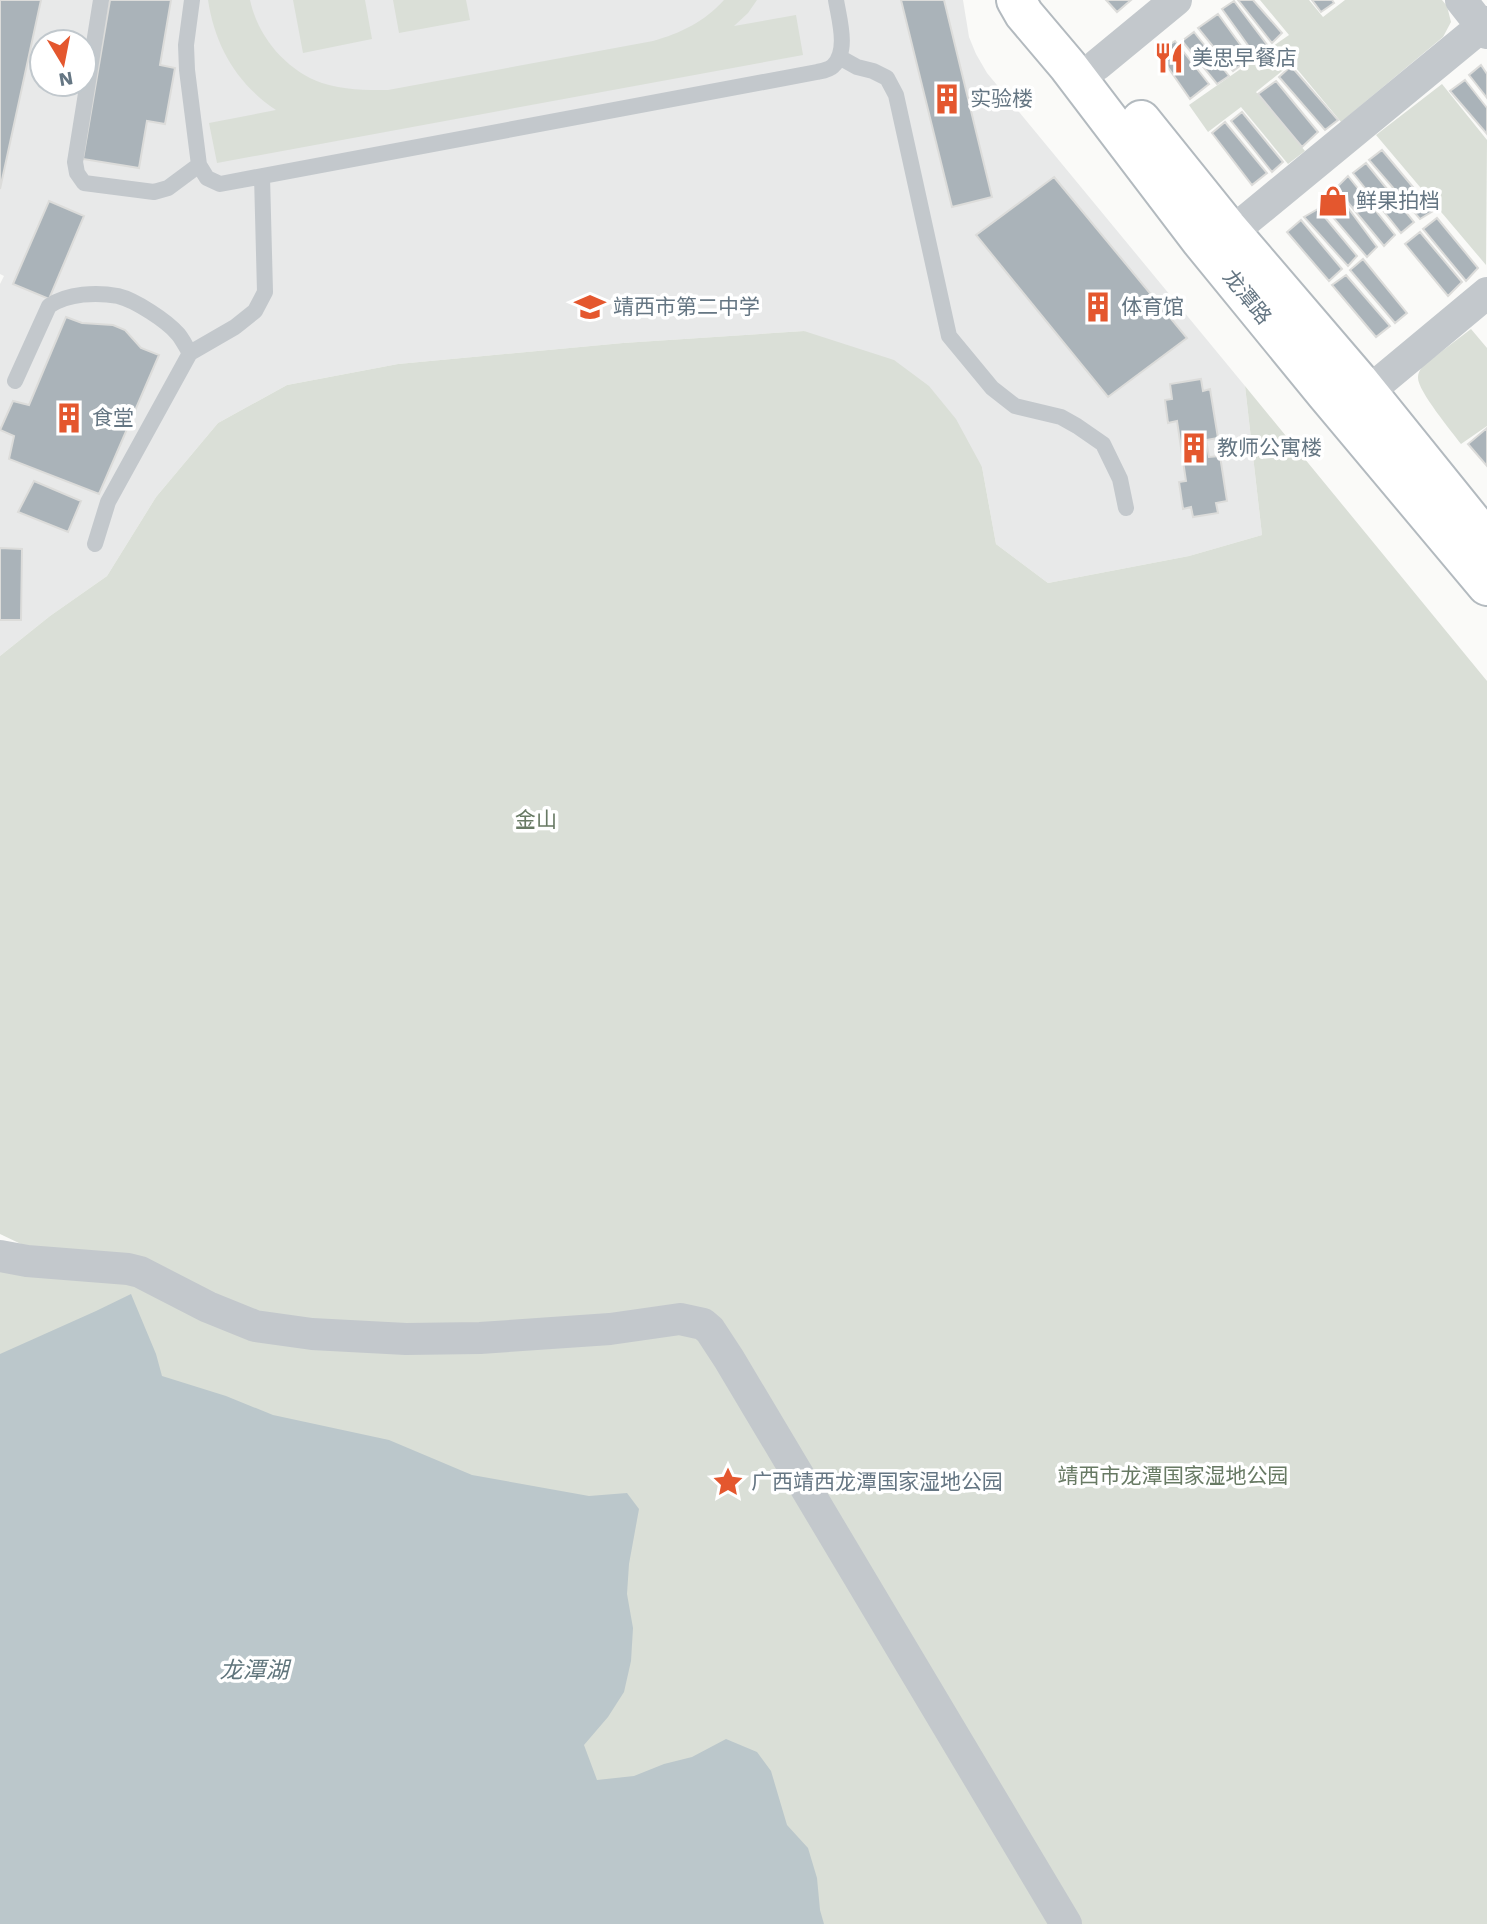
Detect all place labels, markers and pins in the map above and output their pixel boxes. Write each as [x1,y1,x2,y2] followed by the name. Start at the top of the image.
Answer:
[1152,41,1186,75] restaurant icon: 美思早餐店
[1192,45,1297,70] place label: 美思早餐店
[930,82,964,116] building icon: 实验楼
[970,86,1033,111] place label: 实验楼
[1316,184,1350,218] shop icon: 鲜果拍档
[1356,188,1440,213] place label: 鲜果拍档
[573,290,607,324] school or university icon: 靖西市第二中学
[1081,290,1115,324] building icon: 体育馆
[613,294,760,319] place label: 靖西市第二中学
[1121,294,1184,319] place label: 体育馆
[52,401,86,435] building icon: 食堂
[92,405,134,430] place label: 食堂
[1177,431,1211,465] building icon: 教师公寓楼
[1217,435,1322,460] place label: 教师公寓楼
[711,1465,745,1499] place icon: 广西靖西龙潭国家湿地公园
[751,1469,1003,1494] place label: 广西靖西龙潭国家湿地公园

